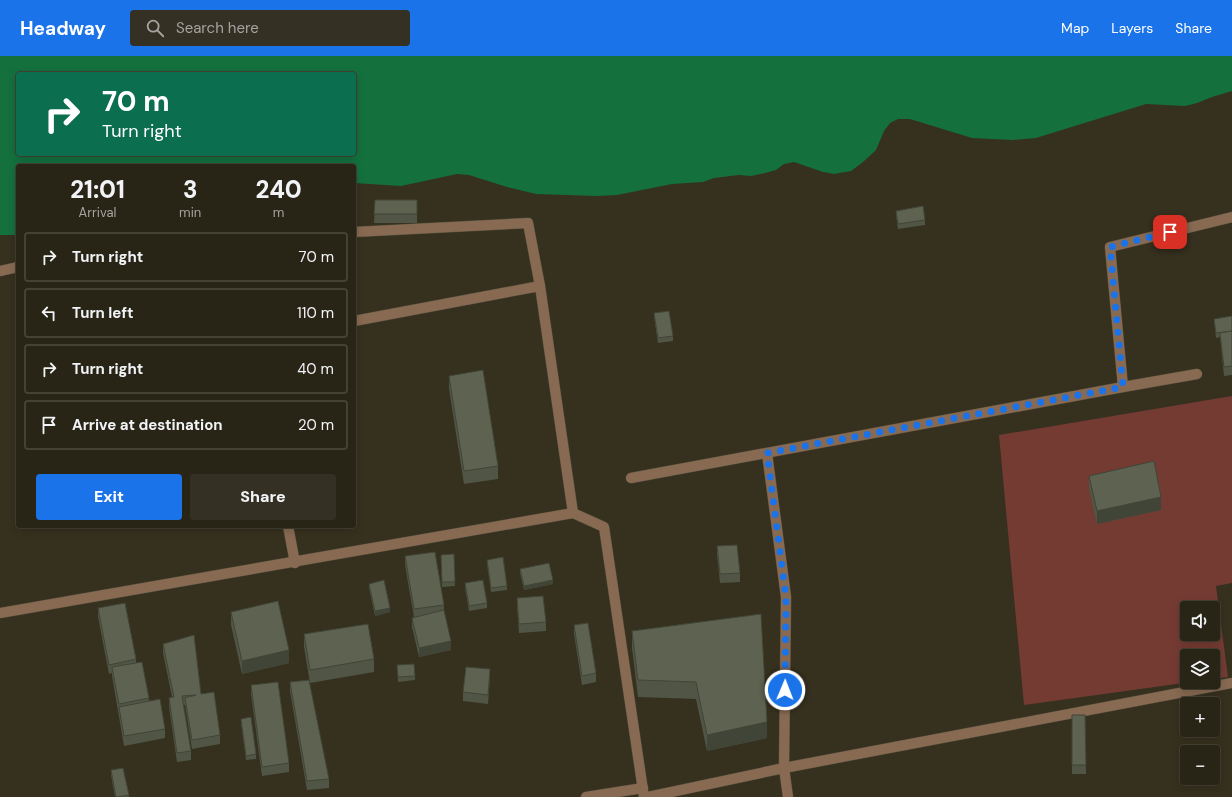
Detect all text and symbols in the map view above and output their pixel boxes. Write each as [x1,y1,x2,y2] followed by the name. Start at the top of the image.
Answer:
[130,10,410,46] search box
[20,16,106,41] text: Headway
[144,17,166,39] icon: search
[176,18,259,38] text: Search here
[1061,19,1089,37] text: Map
[1111,19,1153,37] text: Layers
[1175,19,1212,37] text: Share
[102,83,170,120] text: 70 m
[36,88,88,140] icon: right
[102,119,182,143] text: Turn right
[70,174,125,205] text: 21:01
[183,174,197,205] text: 3
[255,174,302,205] text: 240
[79,204,116,221] text: Arrival
[179,204,201,221] text: min
[273,204,284,221] text: m
[1153,215,1187,249] pin
[1159,221,1181,243] icon: arrive
[38,246,60,268] icon: right
[72,247,143,267] text: Turn right
[299,247,334,267] text: 70 m
[38,302,60,324] icon: left
[72,303,133,323] text: Turn left
[297,303,334,323] text: 110 m
[38,358,60,380] icon: right
[72,359,143,379] text: Turn right
[297,359,334,379] text: 40 m
[38,414,60,436] icon: arrive
[72,415,223,435] text: Arrive at destination
[298,415,334,435] text: 20 m
[36,474,182,520] button: Exit
[190,474,336,520] button: Share
[1180,601,1220,785] map controls
[1180,601,1220,641] button: sound
[1180,649,1220,689] button: layers
[764,669,806,711] position arrow
[1180,697,1220,737] button: +
[1180,745,1220,785] button: −

